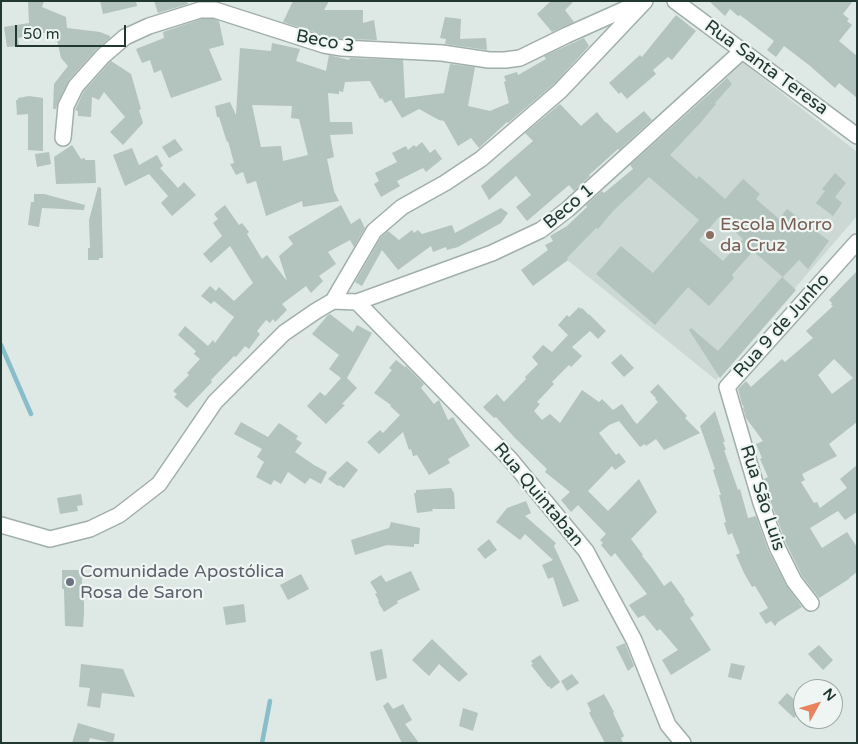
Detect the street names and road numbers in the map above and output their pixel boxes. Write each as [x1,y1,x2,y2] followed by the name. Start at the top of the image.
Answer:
[700,16,832,120] street label: Rua Santa Teresa
[294,26,356,58] street label: Beco 3
[539,180,599,234] street label: Beco 1
[729,269,835,383] street label: Rua 9 de Junho
[488,439,588,551] street label: Rua Quintaban
[735,442,789,554] street label: Rua São Luis

